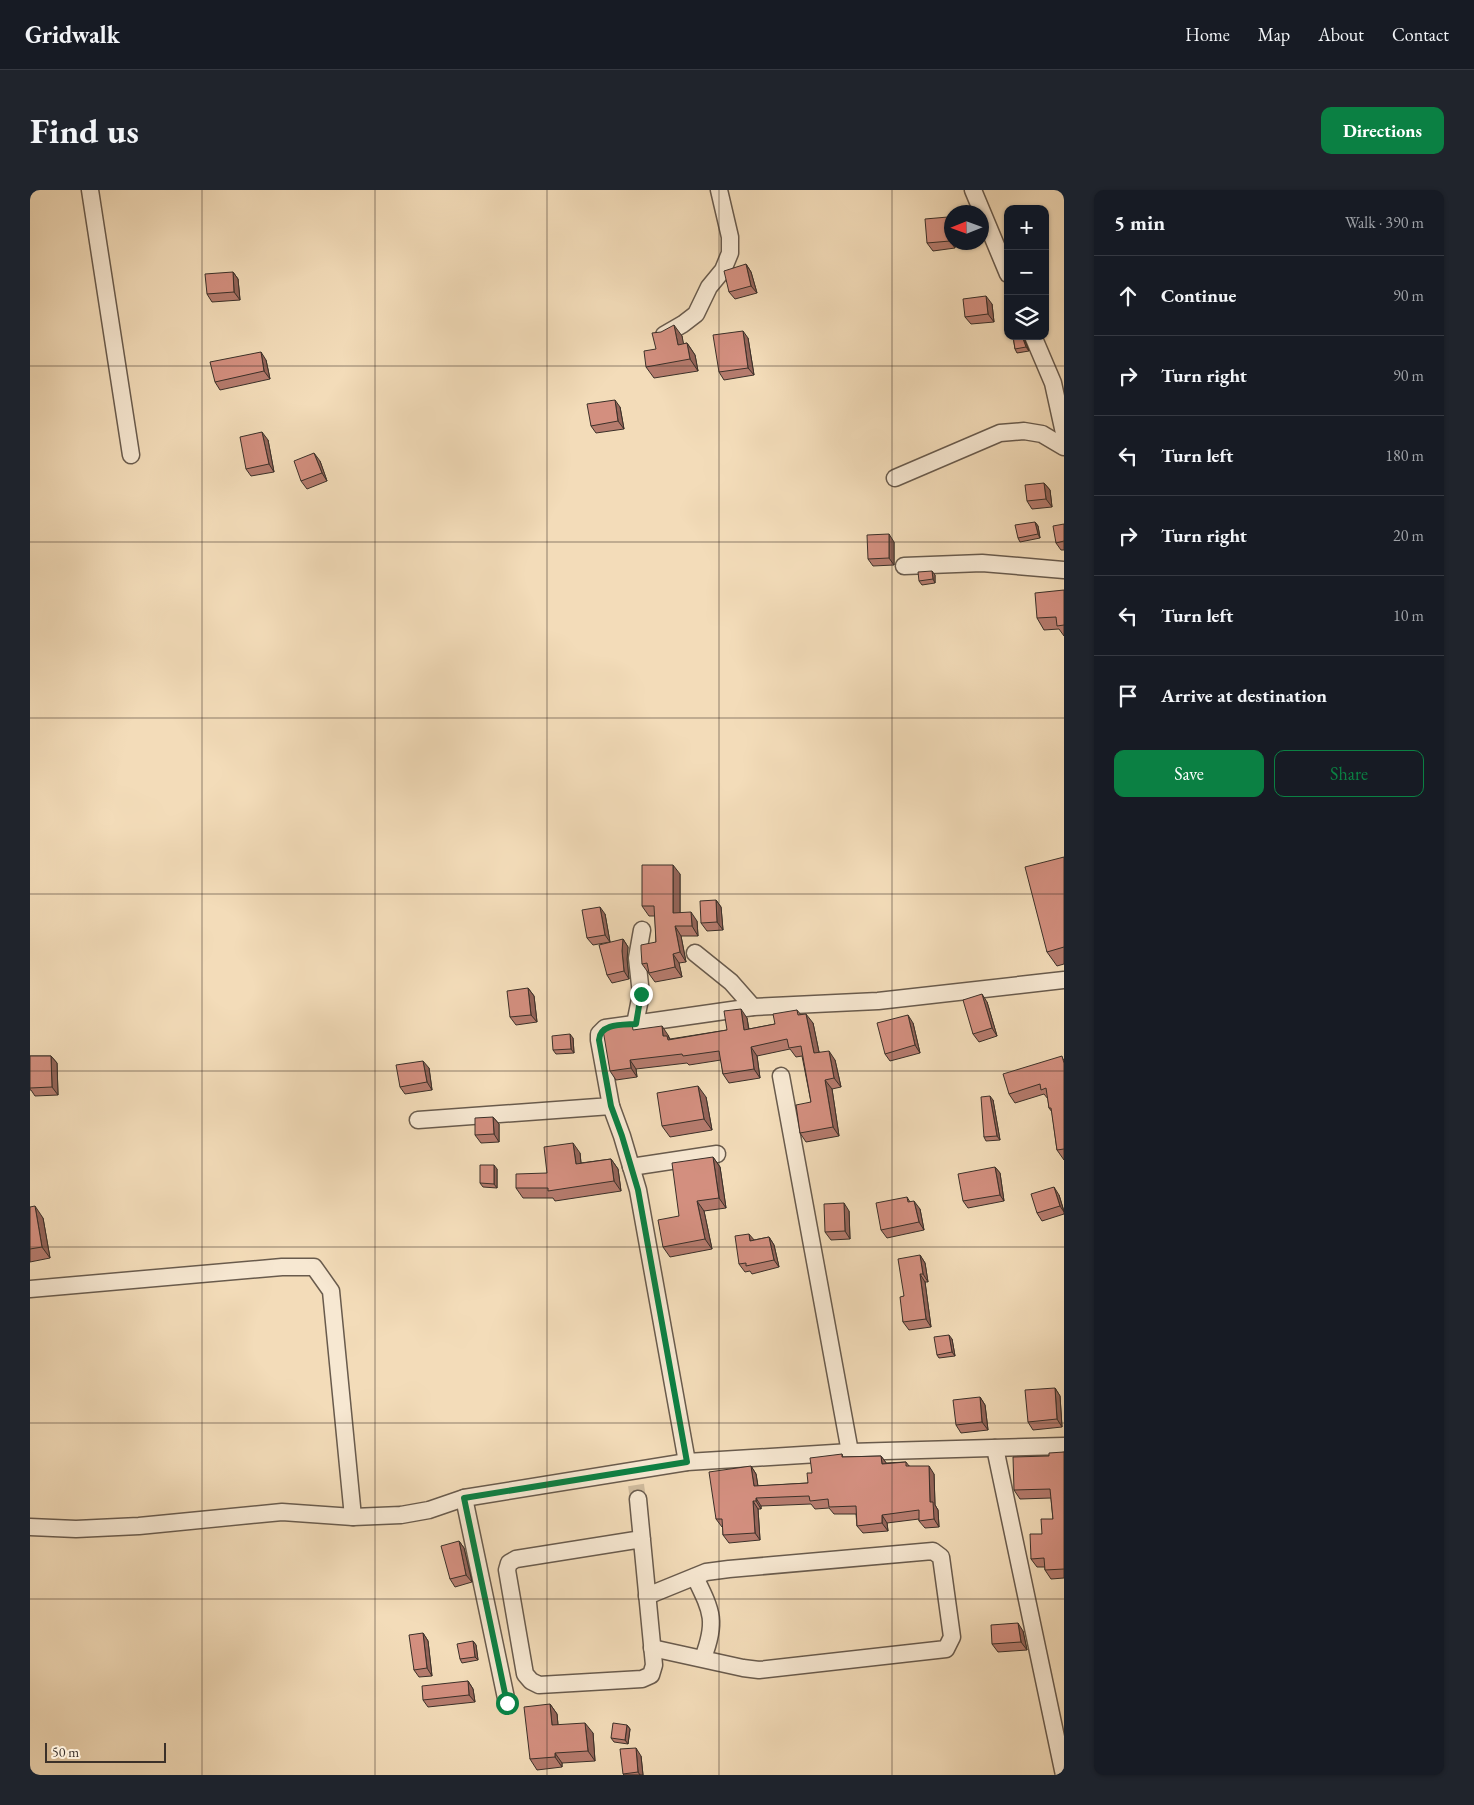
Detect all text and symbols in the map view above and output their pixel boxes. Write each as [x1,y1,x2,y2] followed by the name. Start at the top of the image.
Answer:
[25,19,120,50] text: Gridwalk
[1185,23,1230,46] text: Home
[1258,23,1290,46] text: Map
[1318,23,1364,46] text: About
[1392,23,1449,46] text: Contact
[1321,107,1444,154] button: Directions
[30,108,139,153] text: Find us
[944,205,989,250] north arrow
[1004,205,1049,340] map controls
[1004,205,1049,250] button: +
[1114,209,1165,236] text: 5 min
[1345,212,1424,233] text: Walk · 390 m
[1004,250,1049,295] button: −
[1114,282,1142,310] icon: ahead
[1161,283,1236,308] text: Continue
[1393,285,1424,306] text: 90 m
[1004,295,1049,340] button: layers
[1114,362,1142,390] icon: right
[1161,363,1247,388] text: Turn right
[1393,365,1424,386] text: 90 m
[1114,442,1142,470] icon: left
[1161,443,1233,468] text: Turn left
[1385,445,1424,466] text: 180 m
[1114,522,1142,550] icon: right
[1161,523,1247,548] text: Turn right
[1393,525,1424,546] text: 20 m
[1114,602,1142,630] icon: left
[1161,603,1233,628] text: Turn left
[1393,605,1424,626] text: 10 m
[1114,682,1142,710] icon: arrive
[1161,683,1327,708] text: Arrive at destination
[1114,750,1264,797] button: Save
[1274,750,1424,797] button: Share
[630,983,653,1006] route end
[496,1692,519,1715] route start
[45,1740,166,1763] scale bar
[52,1743,79,1761] text: 50 m

